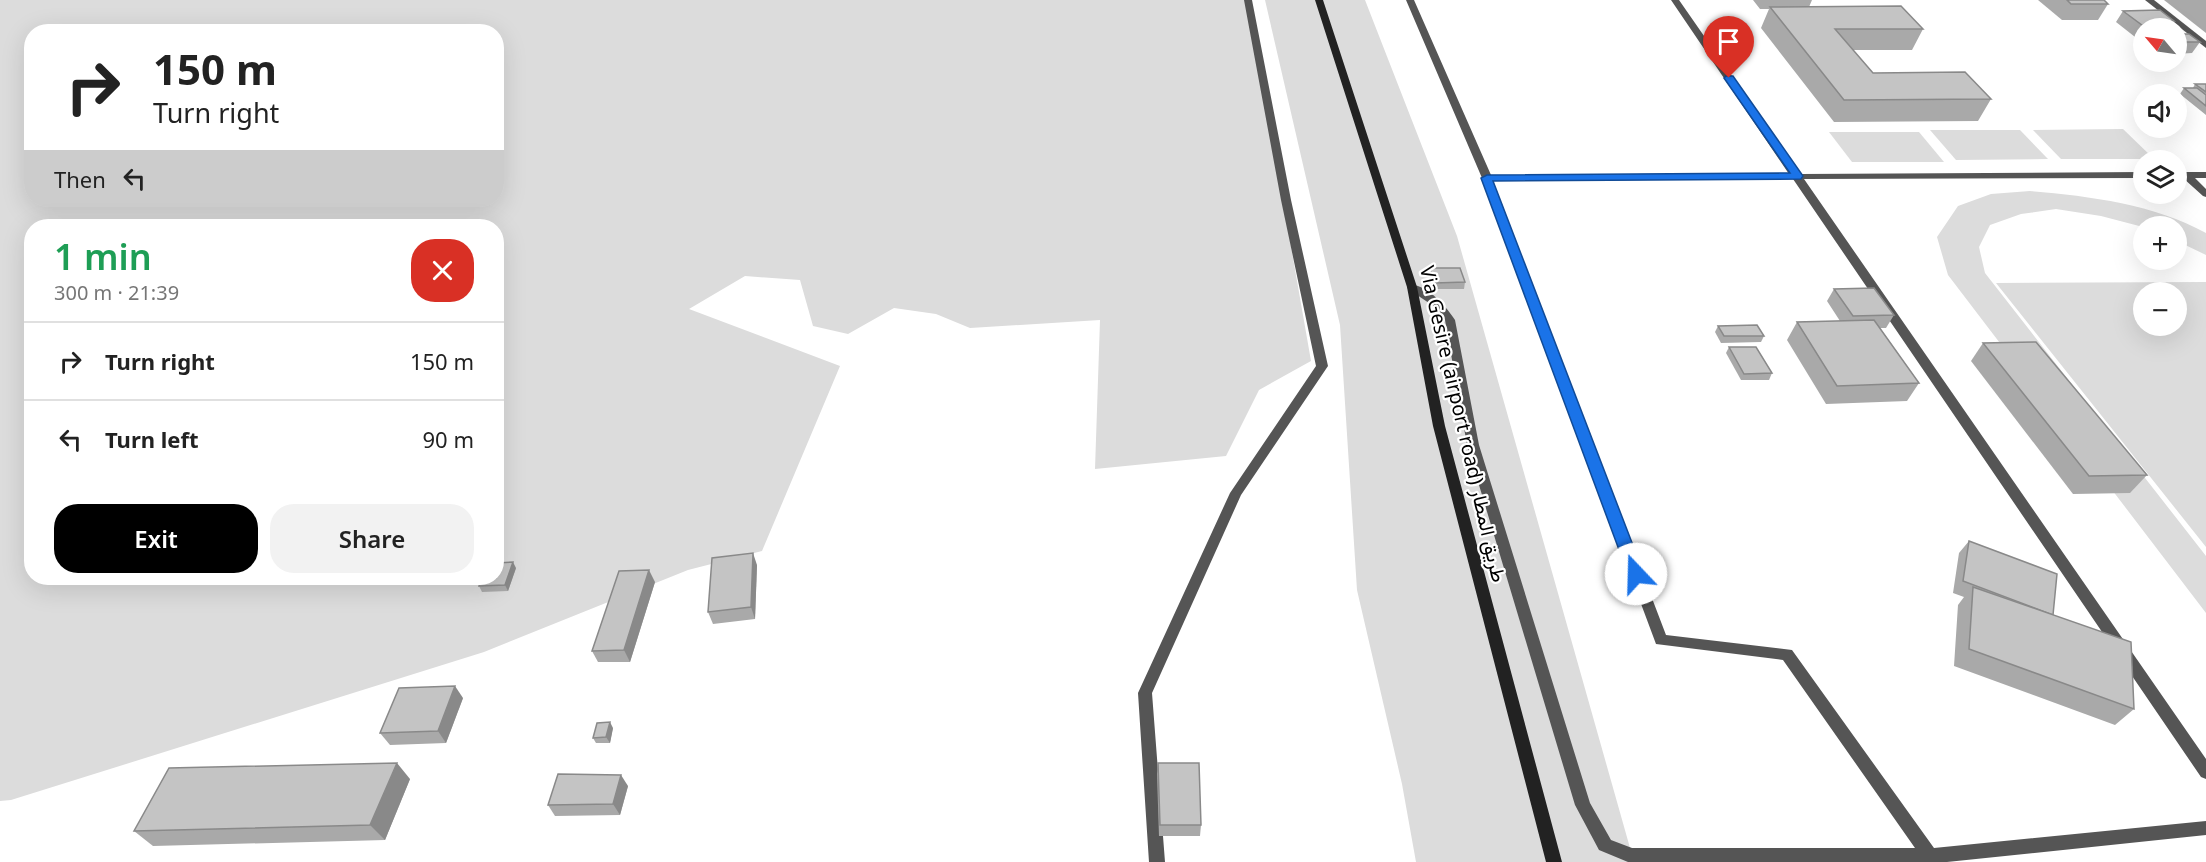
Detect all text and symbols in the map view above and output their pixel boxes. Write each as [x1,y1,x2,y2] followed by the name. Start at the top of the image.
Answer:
[1703,16,1754,78] pin
[2133,18,2187,72] north arrow
[2133,18,2187,336] map controls
[1712,25,1745,58] icon: arrive
[153,40,277,97] text: 150 m
[54,48,132,126] icon: right
[2133,84,2187,138] button: sound
[153,94,279,131] text: Turn right
[2133,150,2187,204] button: layers
[118,162,151,195] icon: left
[54,164,106,194] text: Then
[2133,216,2187,270] button: +
[54,232,152,281] text: 1 min
[411,239,474,302] button: close
[1414,263,1513,585] street label: Via Gesire (airport road) طريق المطار
[54,279,179,306] text: 300 m · 21:39
[2133,282,2187,336] button: −
[54,345,87,378] icon: right
[105,346,215,376] text: Turn right
[410,346,474,376] text: 150 m
[54,423,87,456] icon: left
[105,424,199,454] text: Turn left
[423,424,474,454] text: 90 m
[54,504,258,573] button: Exit
[270,504,474,573] button: Share
[1604,542,1668,606] position arrow

